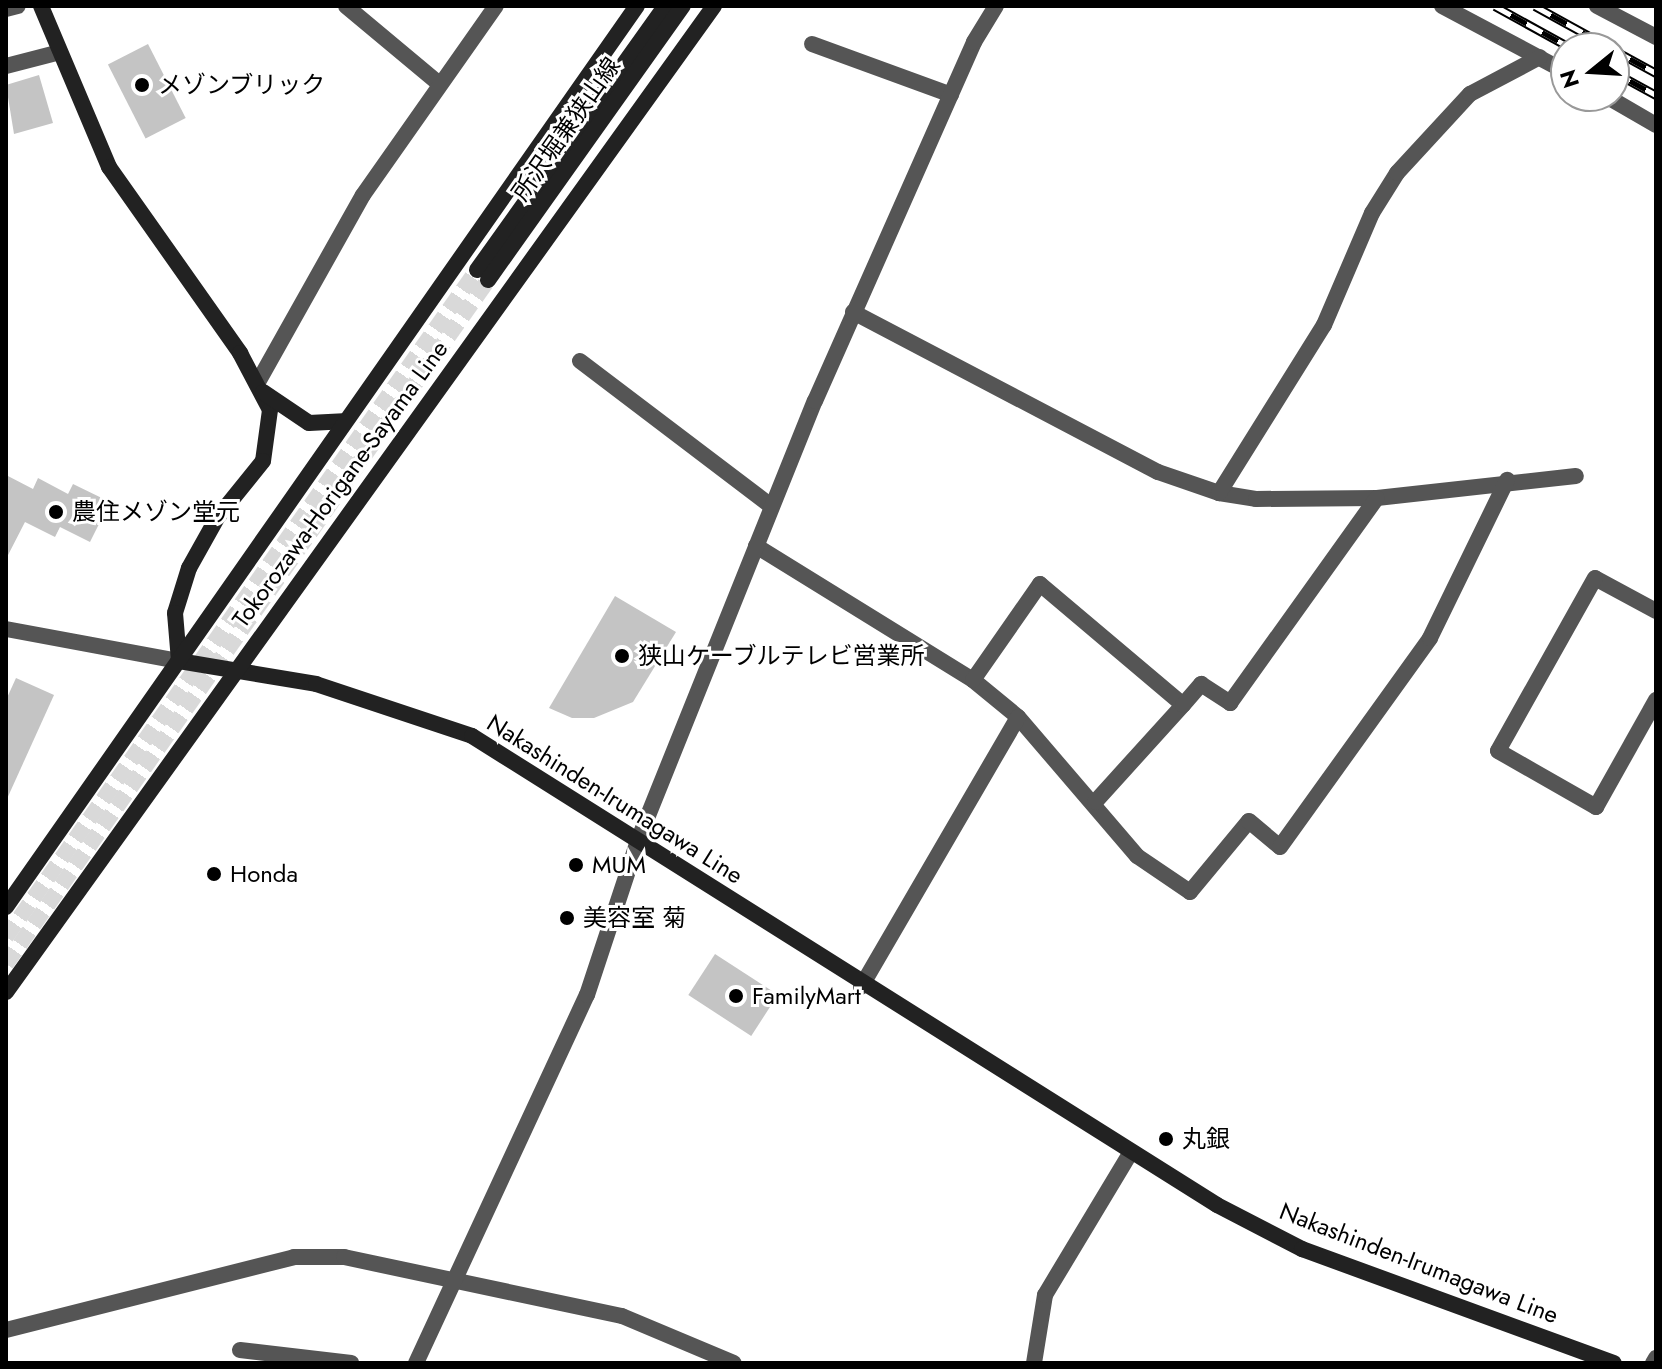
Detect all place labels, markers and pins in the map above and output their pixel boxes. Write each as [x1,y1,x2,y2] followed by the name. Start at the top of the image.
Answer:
[158,71,326,99] place label: メゾンブリック
[133,76,151,94] marker: メゾンブリック
[72,498,240,526] place label: 農住メゾン堂元
[47,503,65,521] marker: 農住メゾン堂元
[638,642,926,670] place label: 狭山ケーブルテレビ営業所
[613,647,631,665] marker: 狭山ケーブルテレビ営業所
[592,851,646,879] place label: MUM
[567,856,585,874] marker: MUM
[230,860,298,888] place label: Honda
[205,865,223,883] marker: Honda
[583,904,686,932] place label: 美容室 菊
[558,909,576,927] marker: 美容室 菊
[752,982,861,1010] place label: FamilyMart
[727,987,745,1005] marker: FamilyMart
[1182,1125,1230,1153] place label: 丸銀
[1157,1130,1175,1148] marker: 丸銀

